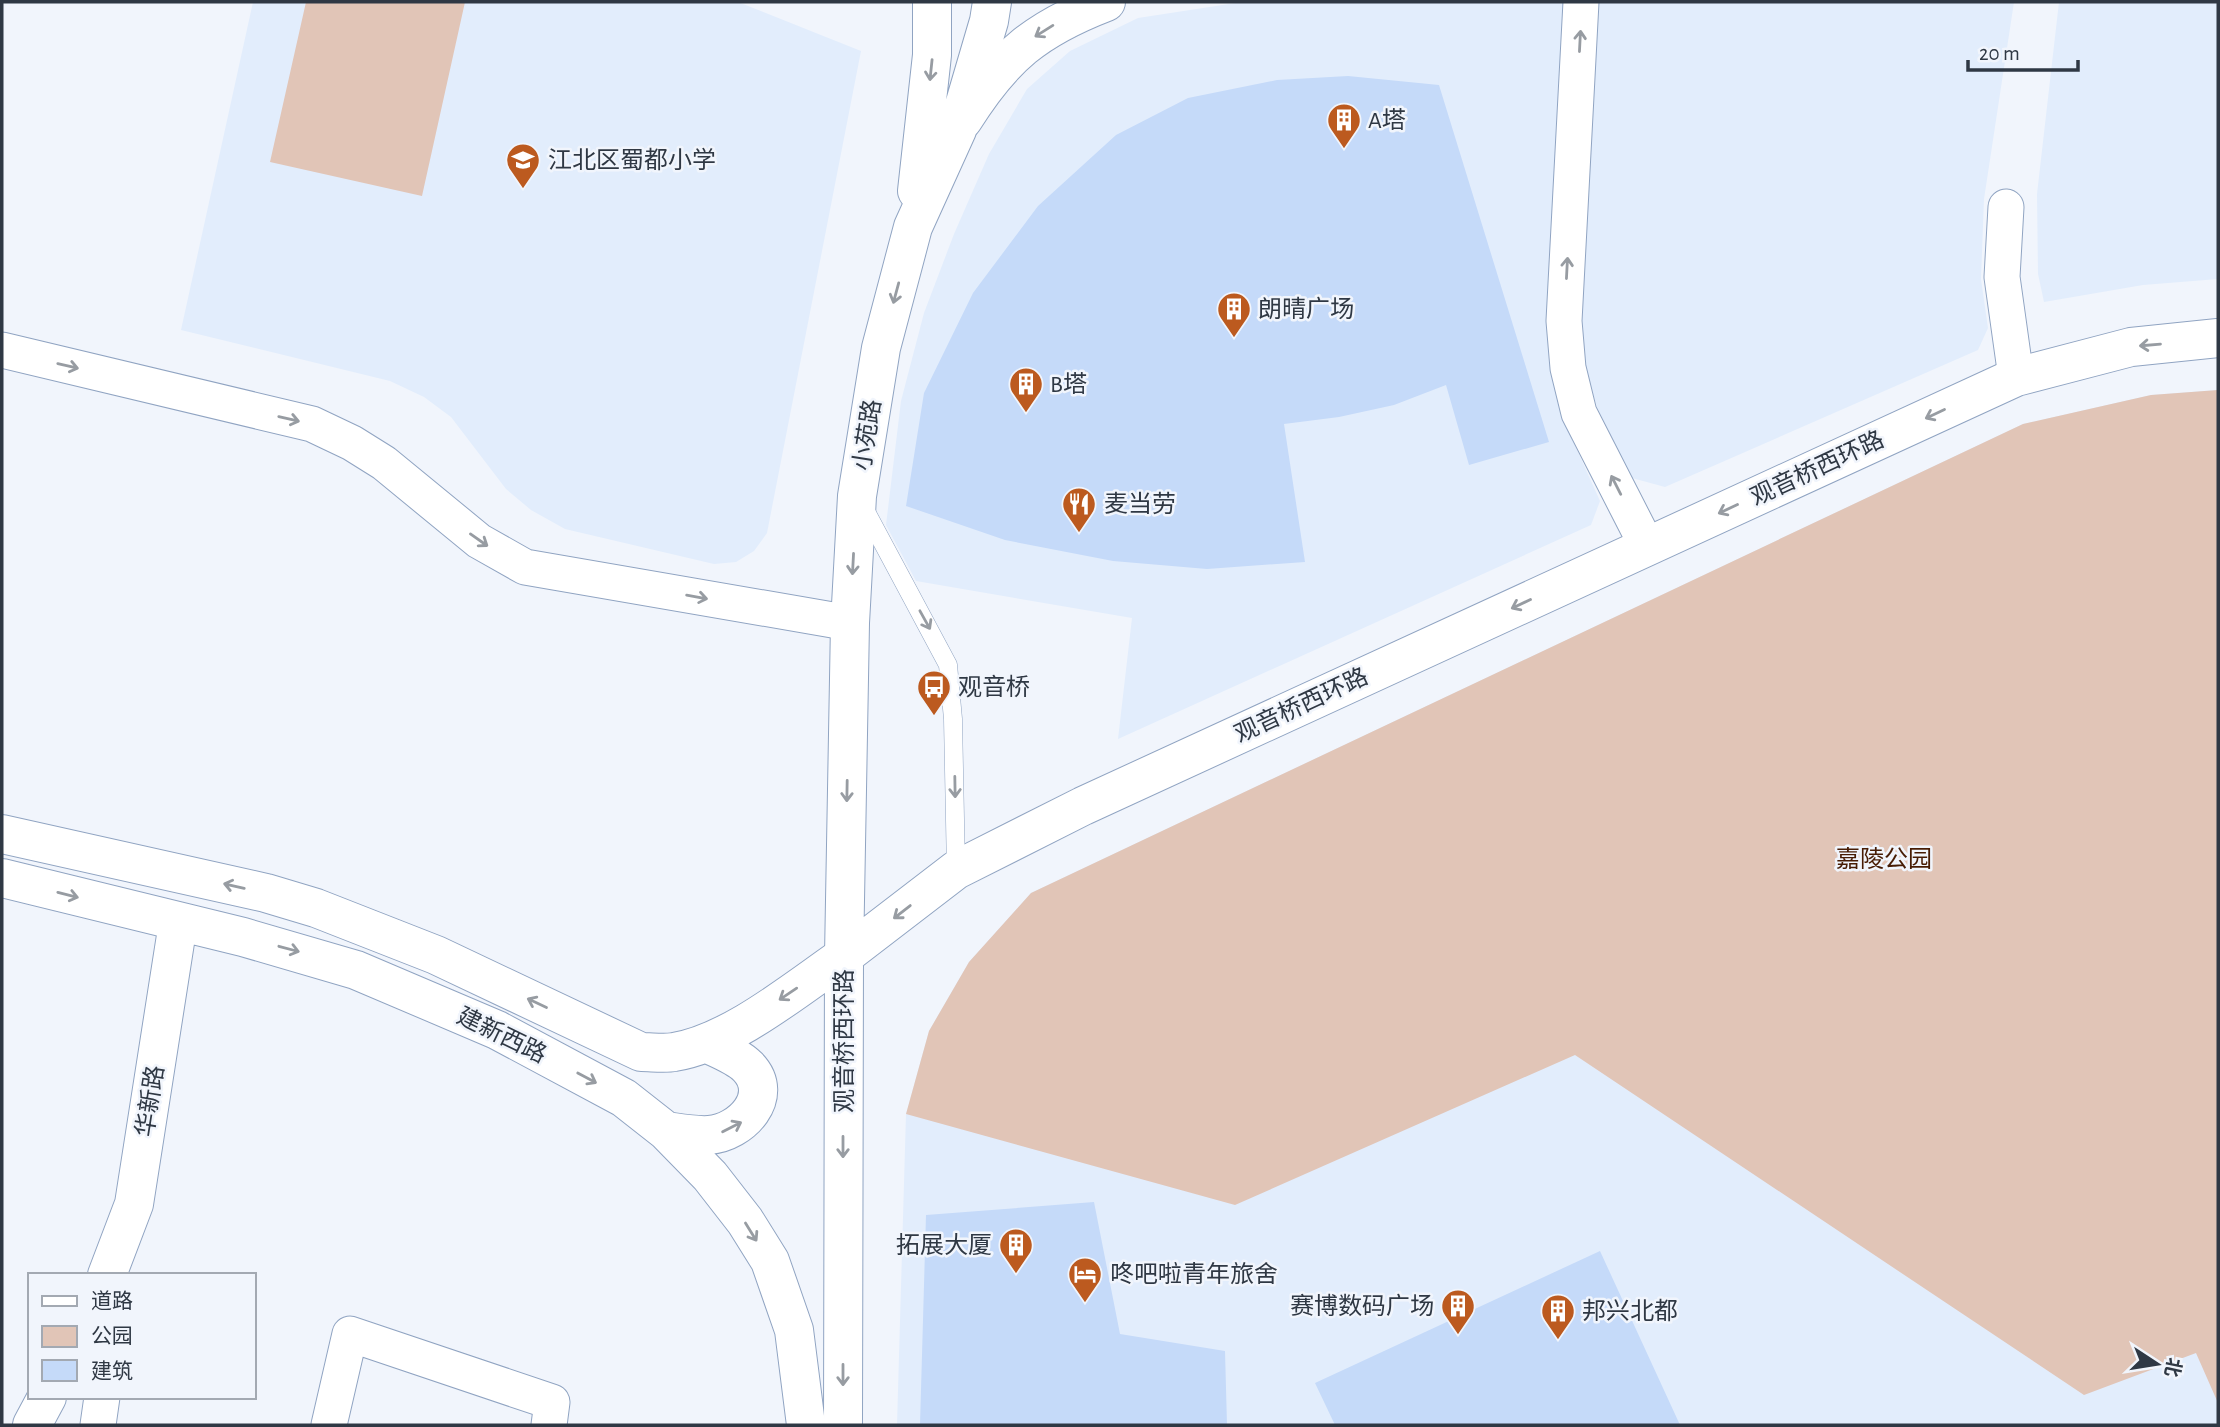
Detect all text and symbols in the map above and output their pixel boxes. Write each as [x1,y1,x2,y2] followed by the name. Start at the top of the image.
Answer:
[1035,24,1055,38] one-way arrow
[1968,28,2078,72] scale bar
[1573,30,1586,53] one-way arrow
[1979,43,2020,64] text: 20 m
[924,58,937,81] one-way arrow
[1325,101,1363,150] building icon: A塔
[1368,107,1406,133] place label: A塔
[504,141,542,190] school or university icon: 江北区蜀都小学
[548,147,716,173] place label: 江北区蜀都小学
[1561,257,1574,280] one-way arrow
[888,282,901,304] one-way arrow
[1215,290,1253,339] building icon: 朗晴广场
[1258,296,1354,322] place label: 朗晴广场
[2140,339,2162,352] one-way arrow
[56,360,79,373] one-way arrow
[1007,365,1045,414] building icon: B塔
[1050,371,1087,397] place label: B塔
[849,397,885,473] street label: 小苑路
[1925,408,1946,421] one-way arrow
[277,413,300,426] one-way arrow
[1746,426,1888,510] street label: 观音桥西环路
[1609,475,1622,496] one-way arrow
[1060,485,1098,534] restaurant icon: 麦当劳
[1104,491,1176,517] place label: 麦当劳
[1718,502,1739,516] one-way arrow
[469,533,488,547] one-way arrow
[847,552,860,575] one-way arrow
[685,591,707,604] one-way arrow
[1511,598,1532,611] one-way arrow
[919,609,933,630] one-way arrow
[1230,663,1372,747] street label: 观音桥西环路
[915,668,953,717] bus stop icon: 观音桥
[958,674,1030,700] place label: 观音桥
[948,776,961,799] one-way arrow
[840,780,854,803] one-way arrow
[1836,846,1932,872] park label: 嘉陵公园
[223,879,246,893] one-way arrow
[56,889,79,902] one-way arrow
[894,904,912,919] one-way arrow
[277,943,300,956] one-way arrow
[831,969,857,1113] street label: 观音桥西环路
[778,988,798,1002] one-way arrow
[527,996,548,1009] one-way arrow
[453,1002,551,1068] street label: 建新西路
[132,1063,168,1139] street label: 华新路
[576,1072,597,1085] one-way arrow
[721,1119,742,1133] one-way arrow
[836,1135,850,1158] one-way arrow
[745,1221,759,1241] one-way arrow
[997,1226,1035,1275] building icon: 拓展大厦
[896,1233,992,1258] place label: 拓展大厦
[1066,1255,1104,1304] hotel icon: 咚吧啦青年旅舍
[1110,1261,1278,1287] place label: 咚吧啦青年旅舍
[28,1273,256,1399] legend
[1439,1287,1477,1336] building icon: 赛博数码广场
[91,1290,133,1312] text: 道路
[1539,1292,1577,1341] building icon: 邦兴北都
[1290,1293,1434,1319] place label: 赛博数码广场
[1582,1298,1678,1324] place label: 邦兴北都
[91,1325,133,1347] text: 公园
[2122,1329,2192,1399] north arrow
[2161,1356,2184,1379] text: 北
[91,1360,133,1382] text: 建筑
[836,1363,850,1386] one-way arrow

